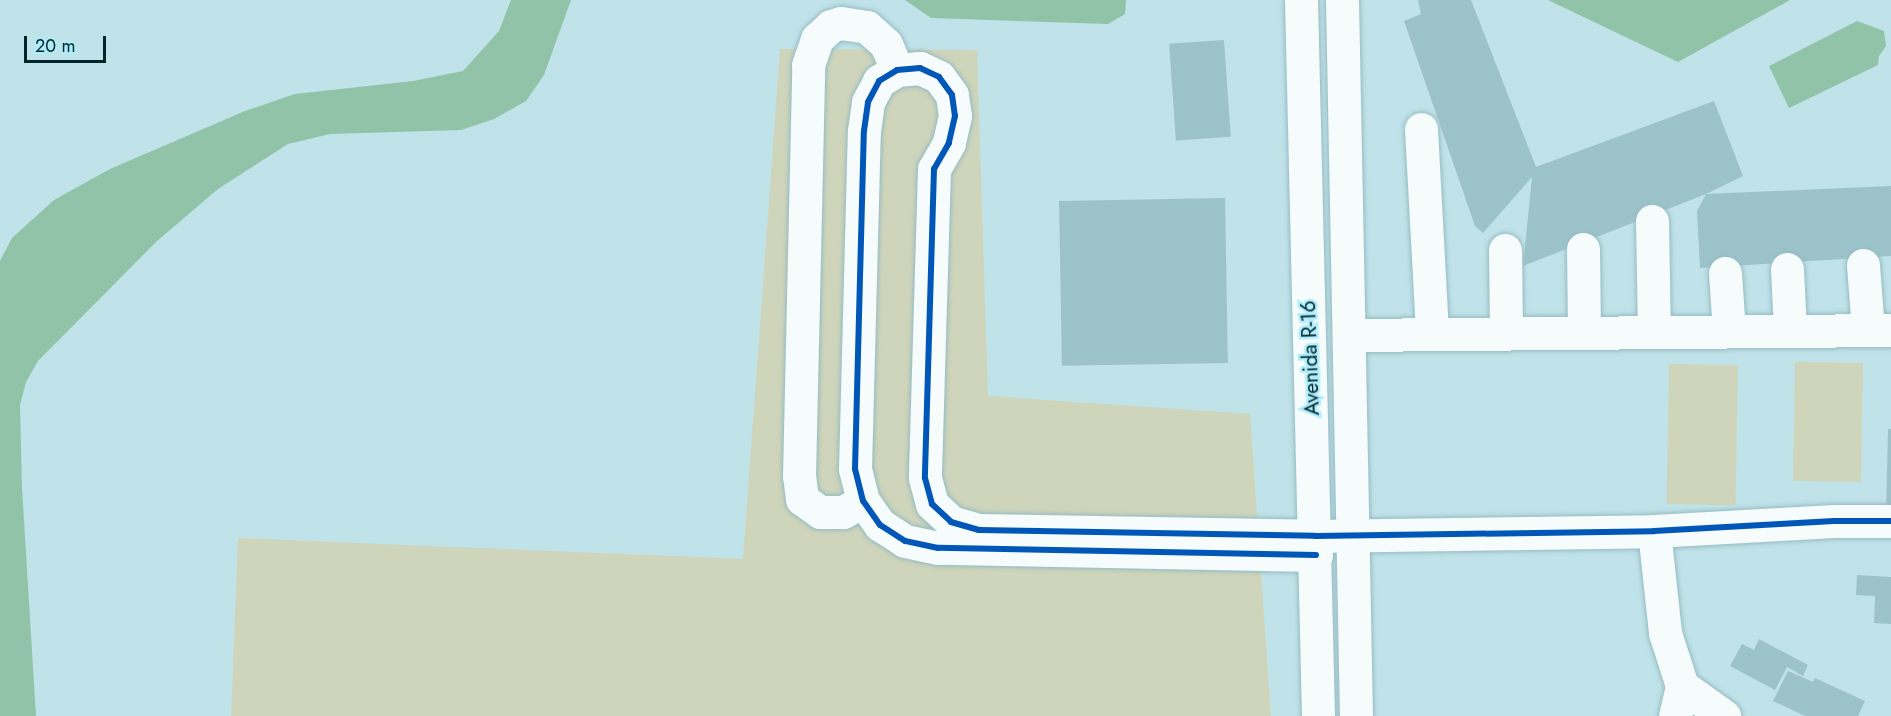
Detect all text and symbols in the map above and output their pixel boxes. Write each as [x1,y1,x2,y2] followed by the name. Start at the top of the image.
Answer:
[27,24,110,62] scale bar
[35,33,75,59] text: 20 m
[1295,300,1325,416] street label: Avenida R-16

